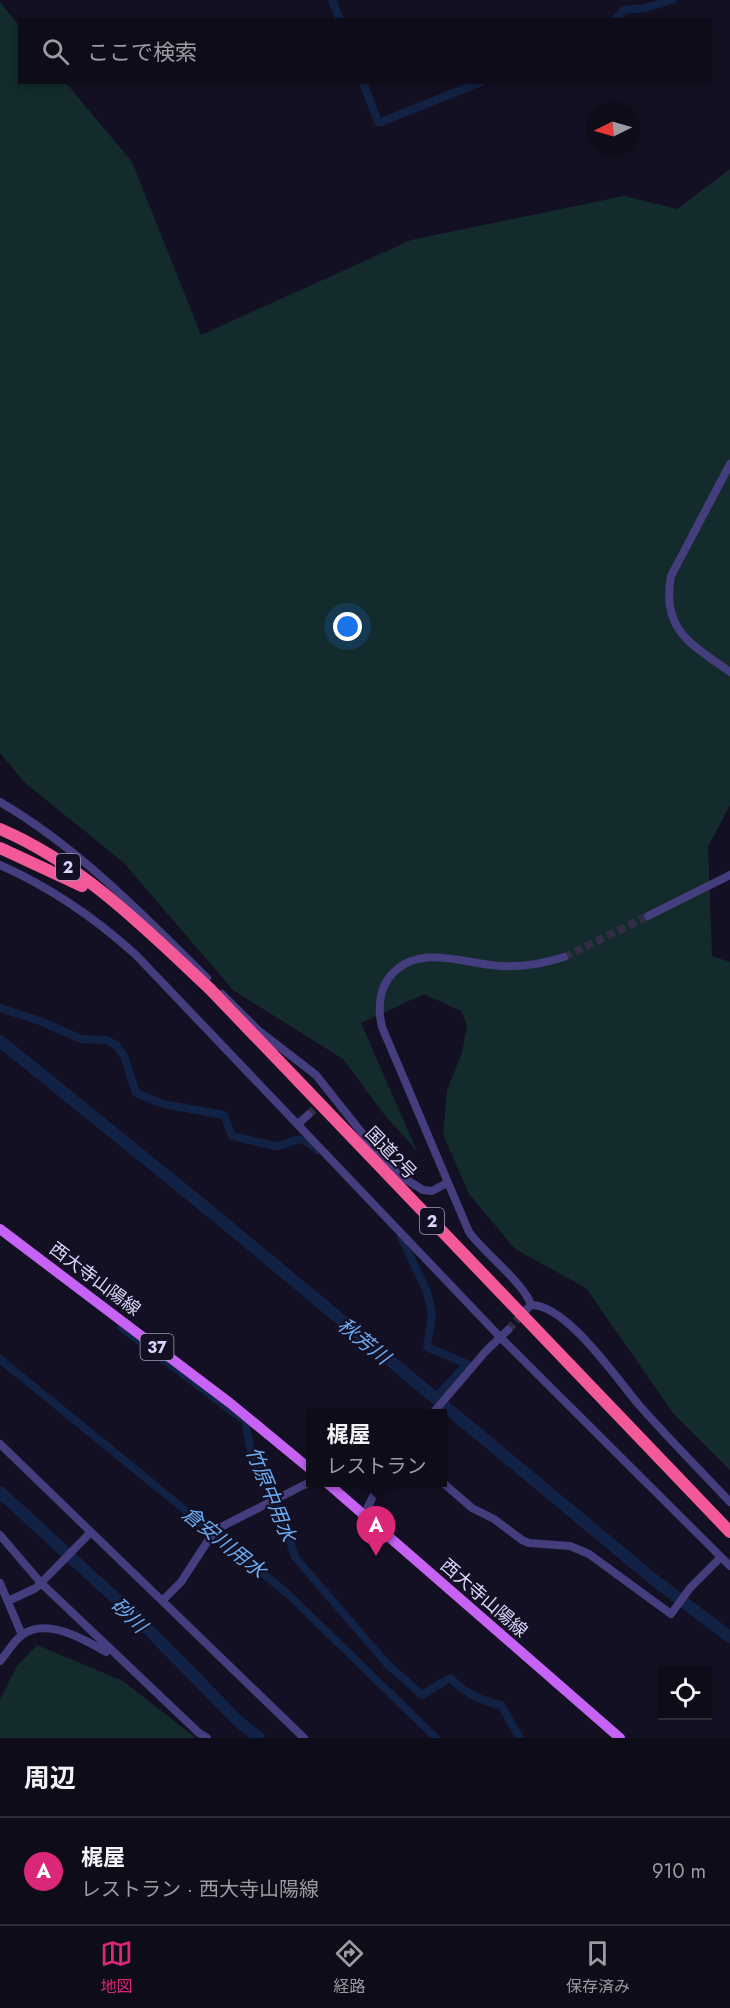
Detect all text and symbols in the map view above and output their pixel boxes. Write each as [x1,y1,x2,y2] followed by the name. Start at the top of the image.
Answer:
[18,18,712,84] search box
[39,35,72,68] icon: search
[87,36,197,68] text: ここで検索
[586,102,640,156] north arrow
[333,612,362,641] your location
[56,854,80,880] road number: 2
[359,1121,423,1185] street label: 国道2号
[420,1208,444,1234] road number: 2
[44,1236,146,1322] street label: 西大寺山陽線
[331,1311,398,1373] water label: 秋芳川
[140,1334,174,1360] road number: 37
[306,1409,447,1487] popup
[327,1418,371,1450] text: 梶屋
[238,1442,303,1548] water label: 竹原中用水
[327,1452,427,1481] text: レストラン
[176,1500,273,1586] water label: 倉安川用水
[356,1506,395,1556] pin: A
[435,1553,533,1643] street label: 西大寺山陽線
[104,1591,155,1641] water label: 砂川
[658,1666,712,1720] map controls
[658,1666,712,1720] button: locate
[24,1759,76,1797] text: 周辺
[81,1841,125,1873] text: 梶屋
[36,1857,51,1886] text: A
[652,1857,706,1886] text: 910 m
[81,1875,319,1904] text: レストラン · 西大寺山陽線
[100,1937,133,1998] tab: 地図
[333,1937,366,1998] tab: 経路
[566,1937,630,1998] tab: 保存済み

